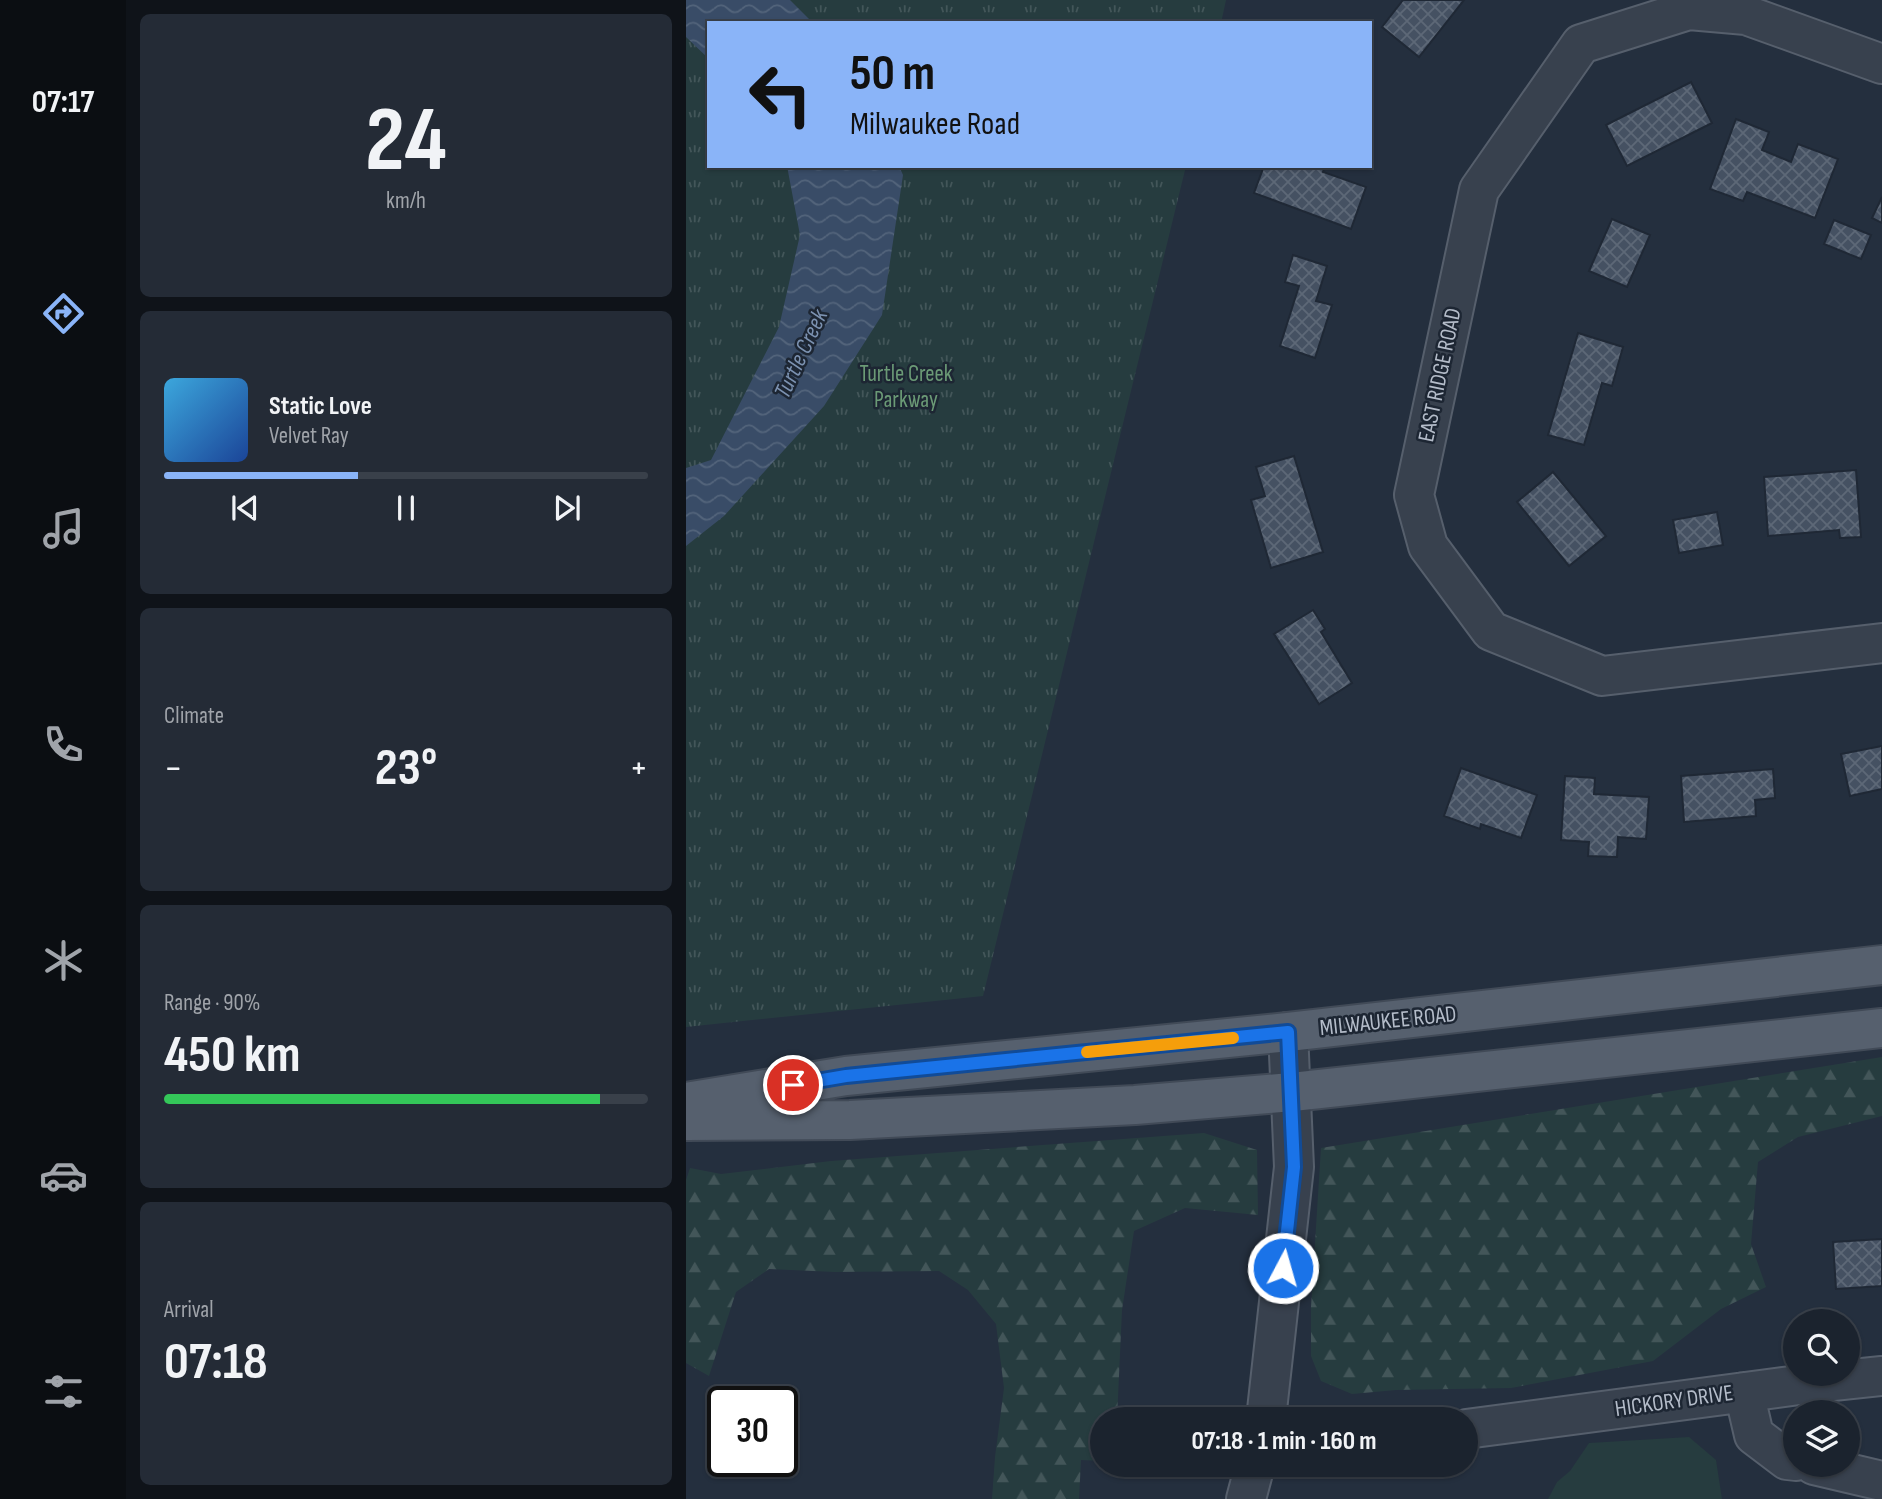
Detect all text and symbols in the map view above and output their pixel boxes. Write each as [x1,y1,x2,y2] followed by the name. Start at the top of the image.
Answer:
[850,45,935,104] text: 50 m
[735,49,826,140] icon: left
[32,83,94,122] text: 07:17
[365,87,447,196] text: 24
[850,105,1020,144] text: Milwaukee Road
[386,187,426,215] text: km/h
[39,289,88,338] icon: directions
[768,304,835,403] water label: Turtle Creek
[1412,306,1468,444] street label: EAST RIDGE ROAD
[860,360,953,414] park label: Turtle Creek Parkway
[269,391,372,422] text: Static Love
[269,422,349,450] text: Velvet Ray
[226,489,264,527] icon: previous
[387,489,425,527] icon: pause
[548,489,586,527] icon: next
[39,504,88,553] icon: music
[164,702,224,730] text: Climate
[39,720,88,769] icon: phone
[375,737,437,800] text: 23°
[164,746,183,791] text: −
[629,746,648,791] text: +
[39,936,88,985] icon: climate
[164,989,260,1017] text: Range · 90%
[1318,1000,1458,1042] street label: MILWAUKEE ROAD
[164,1024,300,1087] text: 450 km
[763,1055,823,1115] pin
[774,1066,812,1104] icon: arrive
[39,1151,88,1200] icon: car
[1246,1231,1320,1305] position arrow
[164,1296,213,1324] text: Arrival
[1783,1309,1860,1477] map controls
[1783,1309,1860,1386] button: search
[164,1331,268,1394] text: 07:18
[39,1367,88,1416] icon: filters
[1613,1379,1735,1423] street label: HICKORY DRIVE
[707,1386,798,1477] speed limit sign: 30
[1783,1400,1860,1477] button: layers
[1192,1426,1376,1457] text: 07:18 · 1 min · 160 m

